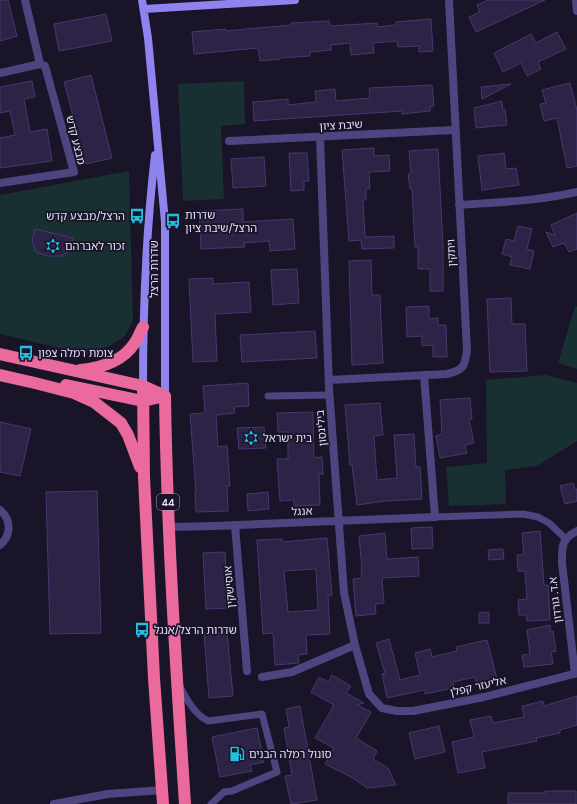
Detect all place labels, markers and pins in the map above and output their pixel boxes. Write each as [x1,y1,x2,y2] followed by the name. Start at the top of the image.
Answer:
[128,207,146,225] bus stop icon: הרצל/מבצע קדש
[185,208,257,235] place label: שדרות הרצל/שיבת ציון
[46,209,125,223] place label: הרצל/מבצע קדש
[164,212,182,230] bus stop icon: שדרות הרצל/שיבת ציון
[44,237,62,255] synagogue icon: זכור לאברהם
[65,239,125,253] place label: זכור לאברהם
[17,344,35,362] bus stop icon: צומת רמלה צפון
[38,346,113,360] place label: צומת רמלה צפון
[242,429,260,447] synagogue icon: בית ישראל
[263,431,312,445] place label: בית ישראל
[133,621,151,639] bus stop icon: שדרות הרצל/אנגל
[154,623,237,637] place label: שדרות הרצל/אנגל
[228,745,246,763] fuel station icon: סונול רמלה הבנים
[249,747,332,761] place label: סונול רמלה הבנים

